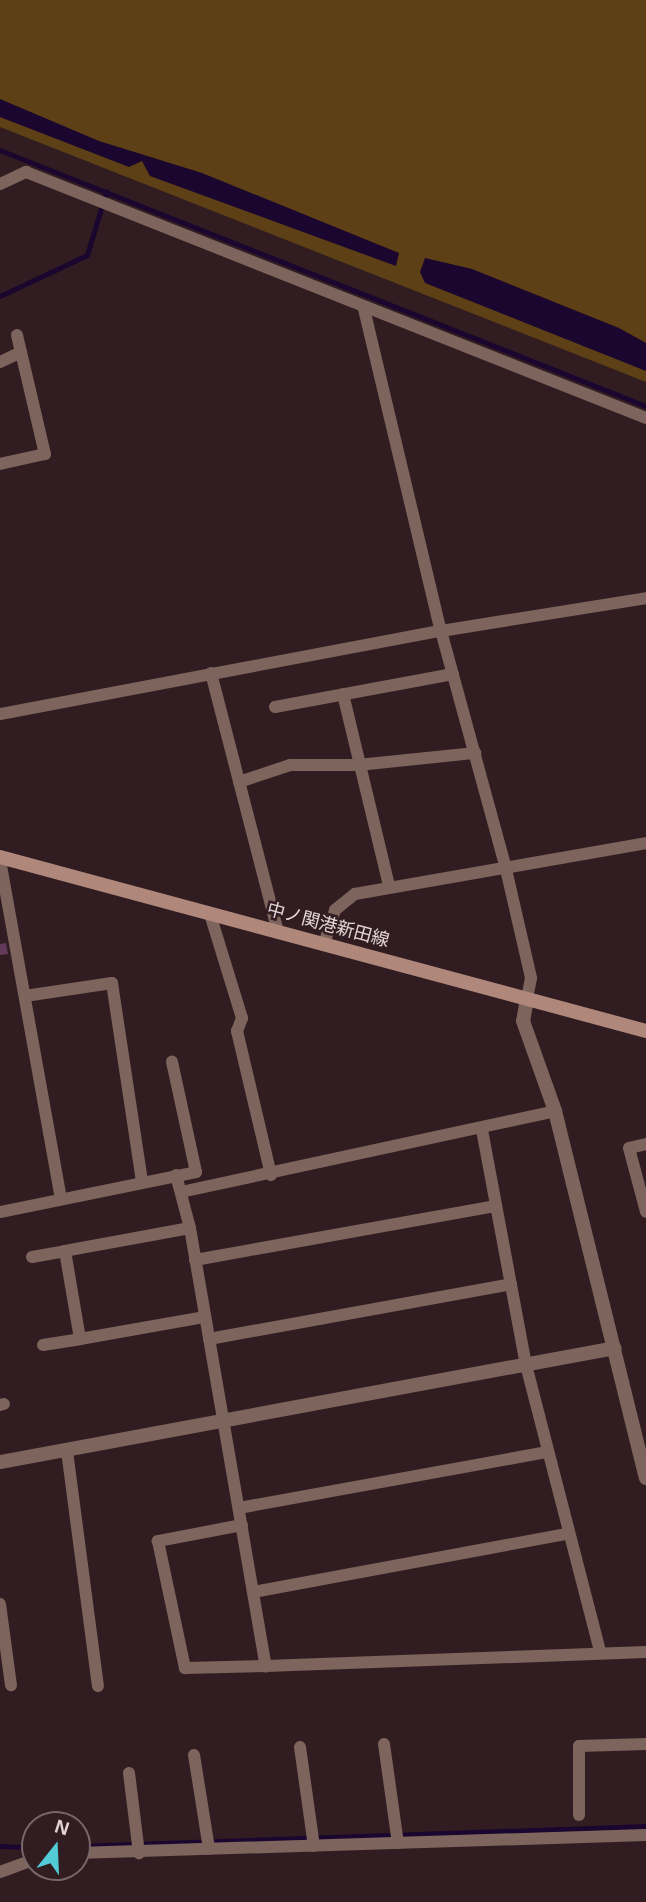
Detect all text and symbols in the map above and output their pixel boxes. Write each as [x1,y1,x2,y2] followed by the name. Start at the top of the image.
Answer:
[264,898,392,952] street label: 中ノ関港新田線
[21,1811,91,1881] north arrow
[52,1815,72,1840] text: N

